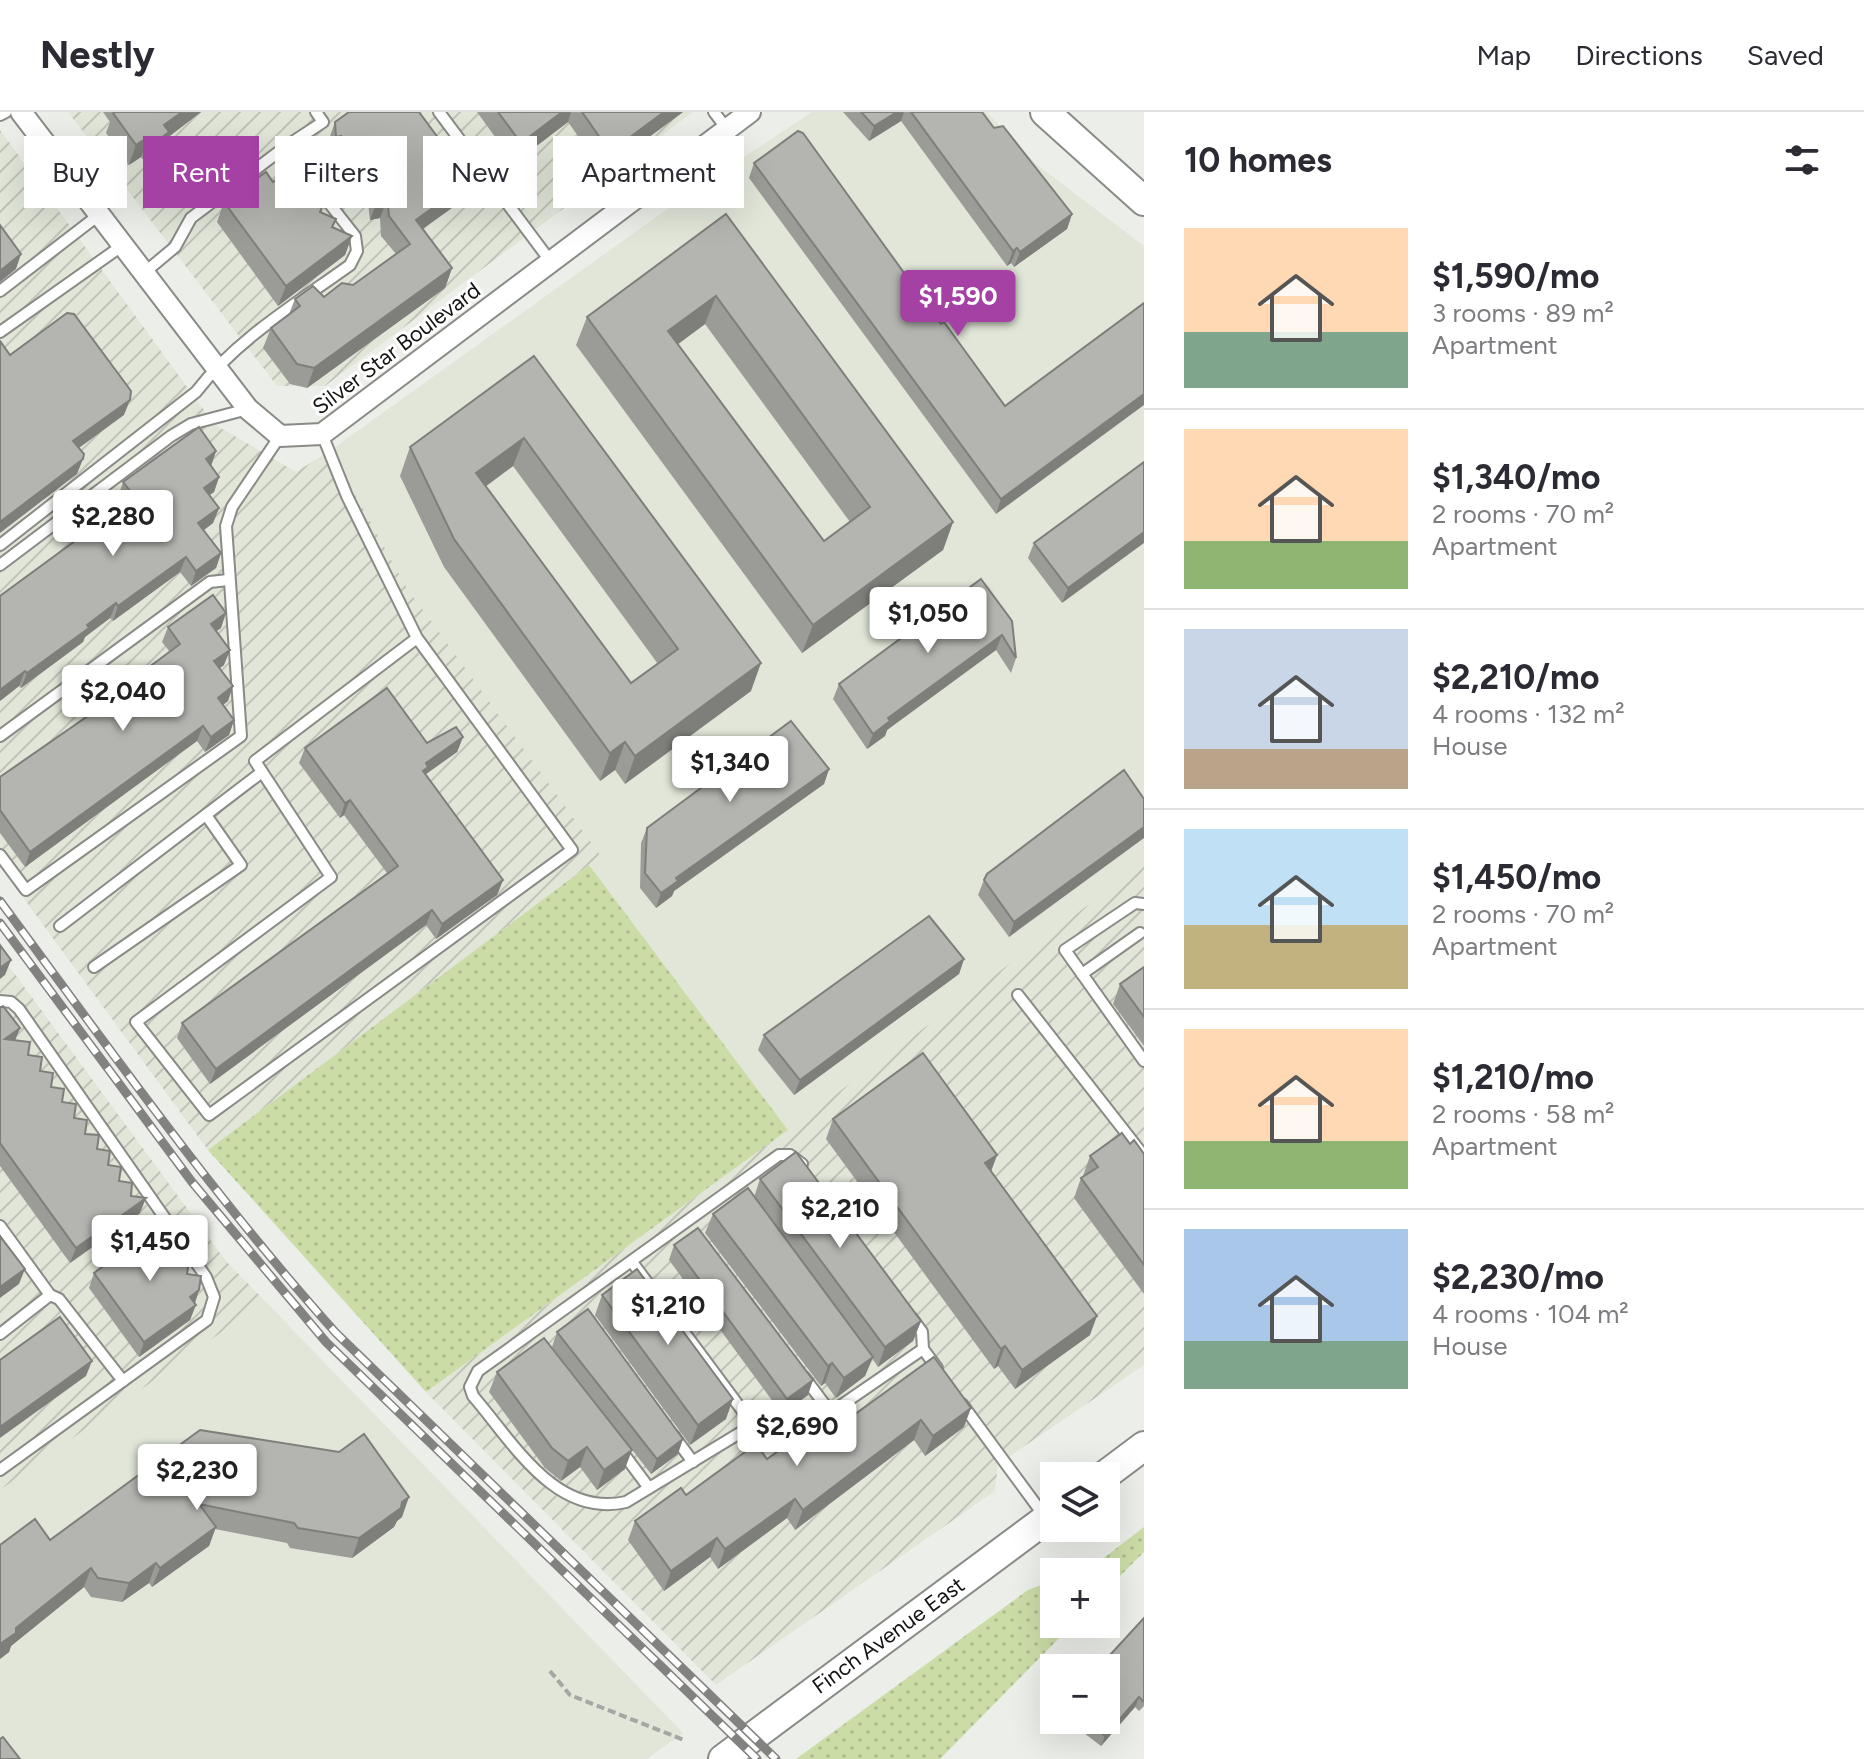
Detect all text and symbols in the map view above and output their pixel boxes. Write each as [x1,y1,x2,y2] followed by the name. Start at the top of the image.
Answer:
[40,32,155,78] text: Nestly
[1477,38,1531,72] text: Map
[1575,38,1703,72] text: Directions
[1747,38,1824,72] text: Saved
[24,136,127,208] chip: Buy
[143,136,259,208] chip: Rent
[275,136,407,208] chip: Filters
[423,136,537,208] chip: New
[553,136,744,208] chip: Apartment
[1780,138,1824,182] icon: filters
[1184,140,1332,181] text: 10 homes
[1432,256,1600,297] text: $1,590/mo
[1248,260,1344,356] icon: home
[893,270,1023,338] pin: $1,590
[307,276,486,420] street label: Silver Star Boulevard
[918,280,998,312] text: $1,590
[1432,297,1614,329] text: 3 rooms · 89 m²
[1432,329,1558,361] text: Apartment
[1432,457,1600,498] text: $1,340/mo
[1248,461,1344,557] icon: home
[48,490,178,558] pin: $2,280
[1432,498,1614,530] text: 2 rooms · 70 m²
[71,500,155,532] text: $2,280
[1432,530,1558,562] text: Apartment
[863,587,993,655] pin: $1,050
[888,597,968,629] text: $1,050
[1432,657,1599,698] text: $2,210/mo
[1248,661,1344,757] icon: home
[58,665,188,733] pin: $2,040
[80,675,166,707] text: $2,040
[1432,698,1625,730] text: 4 rooms · 132 m²
[1432,730,1507,762] text: House
[665,736,795,804] pin: $1,340
[690,746,770,778] text: $1,340
[1432,857,1601,898] text: $1,450/mo
[1248,861,1344,957] icon: home
[1432,898,1614,930] text: 2 rooms · 70 m²
[1432,930,1558,962] text: Apartment
[1432,1057,1594,1098] text: $1,210/mo
[1248,1061,1344,1157] icon: home
[1432,1098,1614,1130] text: 2 rooms · 58 m²
[1432,1130,1558,1162] text: Apartment
[775,1182,905,1250] pin: $2,210
[800,1192,880,1224] text: $2,210
[85,1215,215,1283] pin: $1,450
[110,1225,190,1257] text: $1,450
[1432,1257,1604,1298] text: $2,230/mo
[1248,1261,1344,1357] icon: home
[603,1279,733,1347] pin: $1,210
[631,1289,705,1321] text: $1,210
[1432,1298,1629,1330] text: 4 rooms · 104 m²
[1432,1330,1507,1362] text: House
[732,1400,862,1468] pin: $2,690
[755,1410,839,1442] text: $2,690
[132,1444,262,1512] pin: $2,230
[156,1454,238,1486] text: $2,230
[1040,1462,1120,1734] map controls
[1040,1462,1120,1542] button: layers
[1040,1558,1120,1638] button: +
[807,1571,970,1700] street label: Finch Avenue East
[1040,1654,1120,1734] button: −

